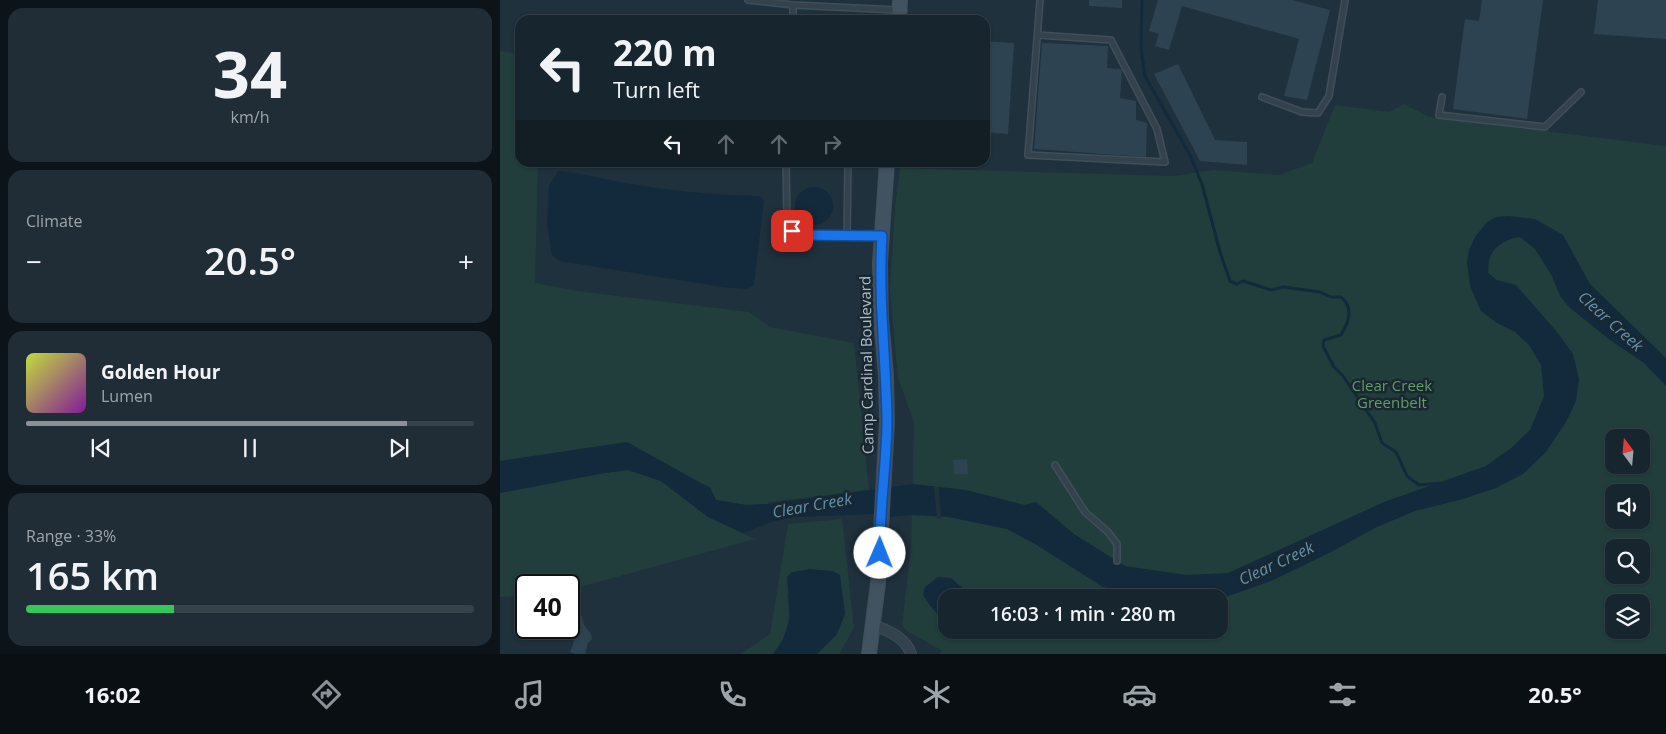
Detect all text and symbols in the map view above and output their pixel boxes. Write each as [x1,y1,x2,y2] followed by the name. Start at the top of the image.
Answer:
[213,29,287,117] text: 34
[613,29,717,76] text: 220 m
[530,35,595,100] icon: left
[613,74,700,104] text: Turn left
[231,106,269,128] text: km/h
[659,130,687,158] icon: left
[712,130,740,158] icon: ahead
[765,130,793,158] icon: ahead
[818,130,846,158] icon: right
[26,210,83,232] text: Climate
[771,210,813,252] pin
[778,217,806,245] icon: arrive
[204,234,296,286] text: 20.5°
[26,242,42,280] text: −
[458,242,474,280] text: +
[854,276,878,454] street label: Camp Cardinal Boulevard
[1574,286,1649,357] water label: Clear Creek
[101,359,220,385] text: Golden Hour
[1352,375,1432,412] park label: Clear Creek Greenbelt
[101,385,153,407] text: Lumen
[1605,429,1650,474] north arrow
[1605,429,1650,639] map controls
[87,434,115,462] icon: previous
[236,434,264,462] icon: pause
[385,434,413,462] icon: next
[1605,484,1650,529] button: sound
[770,487,855,523] water label: Clear Creek
[26,525,116,547] text: Range · 33%
[853,526,905,578] position arrow
[1235,536,1318,590] water label: Clear Creek
[1605,539,1650,584] button: search
[26,549,159,601] text: 165 km
[515,574,580,639] speed limit sign: 40
[1605,594,1650,639] button: layers
[990,601,1176,627] text: 16:03 · 1 min · 280 m
[309,677,344,712] icon: directions
[512,677,547,712] icon: music
[715,677,750,712] icon: phone
[919,677,954,712] icon: climate
[1122,677,1157,712] icon: car
[1325,677,1360,712] icon: filters
[84,679,141,709] text: 16:02
[1528,679,1582,709] text: 20.5°

